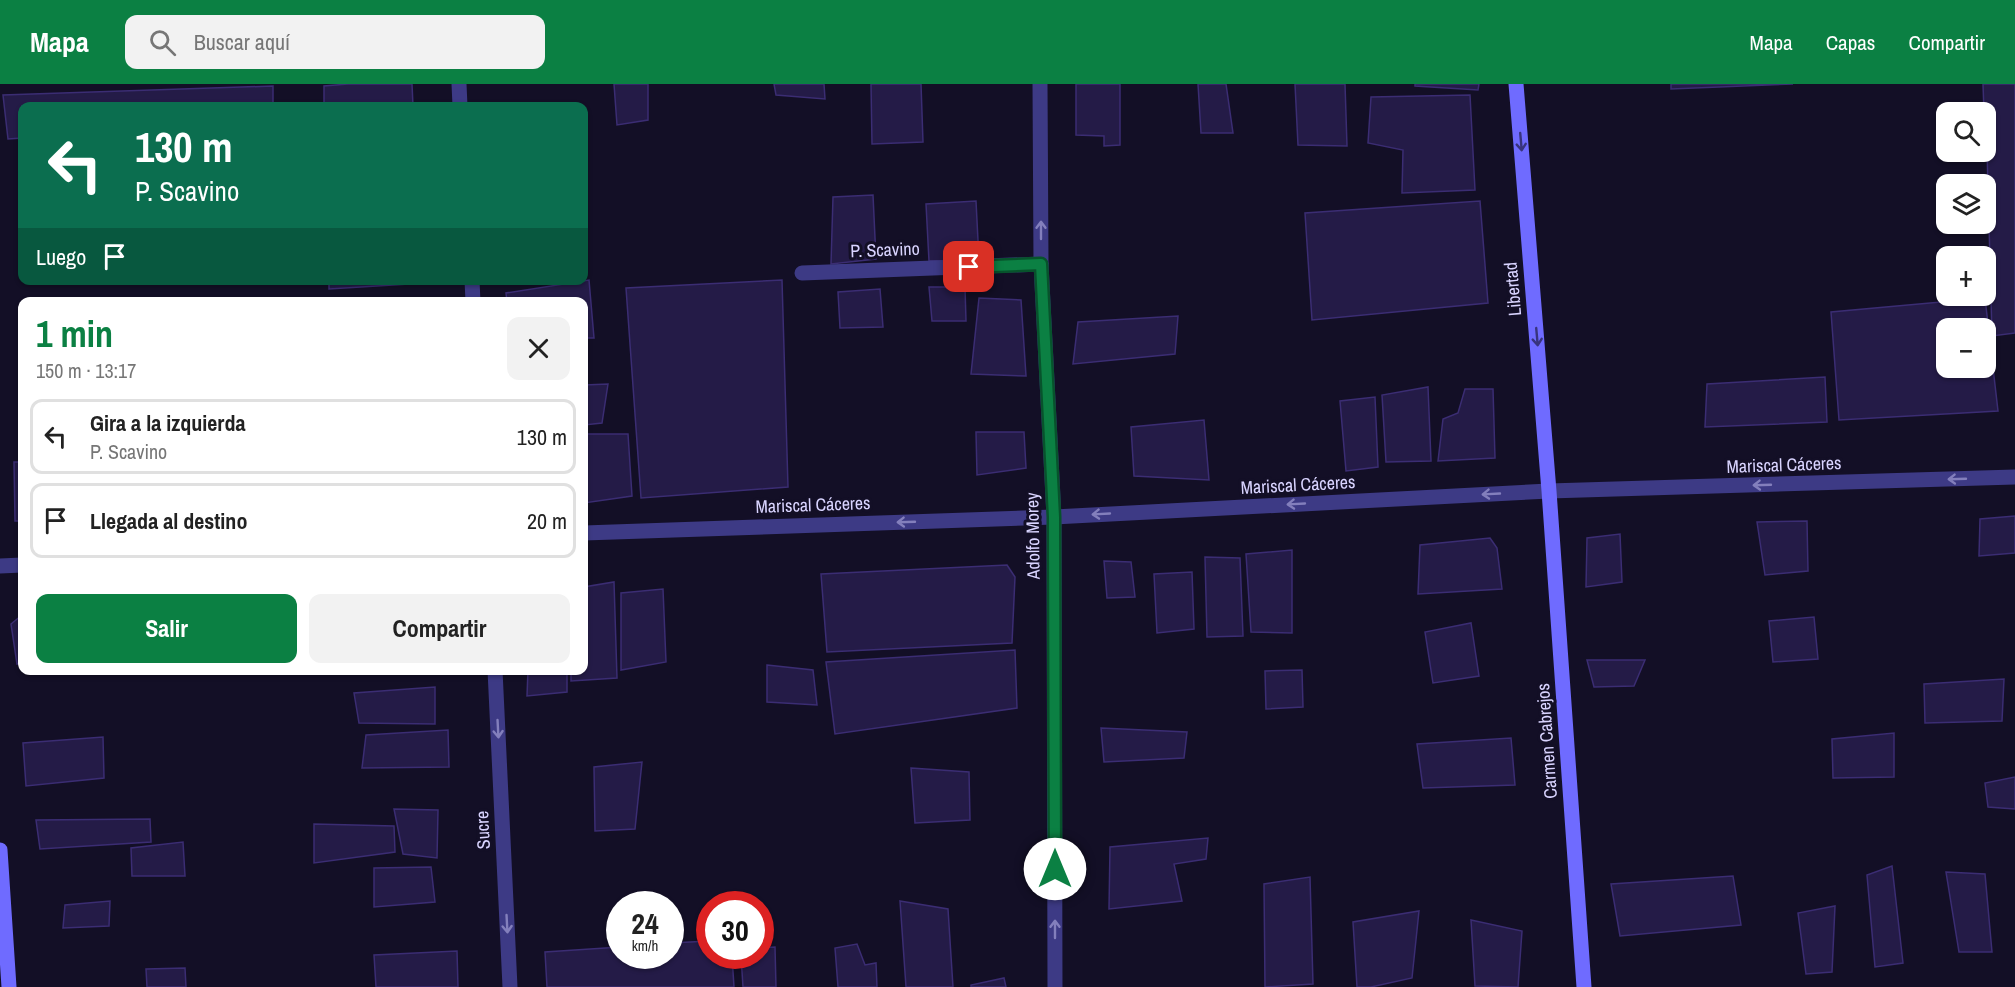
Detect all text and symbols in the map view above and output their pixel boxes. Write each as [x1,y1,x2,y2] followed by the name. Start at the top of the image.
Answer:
[125,15,545,69] search box
[30,23,89,61] text: Mapa
[146,26,179,59] icon: search
[194,27,290,57] text: Buscar aquí
[1750,28,1793,57] text: Mapa
[1826,28,1875,57] text: Capas
[1908,28,1985,57] text: Compartir
[1936,102,1996,378] map controls
[1936,102,1996,162] button: search
[135,119,233,175] text: 130 m
[36,126,114,204] icon: left
[1516,132,1527,152] one-way arrow
[135,173,239,209] text: P. Scavino
[1936,174,1996,234] button: layers
[1035,220,1047,240] one-way arrow
[850,236,920,263] street label: P. Scavino
[98,240,131,273] icon: arrive
[943,241,994,292] pin
[36,242,86,272] text: Luego
[1936,246,1996,306] button: +
[952,250,985,283] icon: arrive
[1498,261,1527,317] street label: Libertad
[36,310,113,358] text: 1 min
[507,317,570,380] button: close
[1936,318,1996,378] button: −
[1531,326,1542,346] one-way arrow
[36,357,136,384] text: 150 m · 13:17
[90,408,245,438] text: Gira a la izquierda
[39,420,72,453] icon: left
[517,422,567,452] text: 130 m
[90,438,167,465] text: P. Scavino
[1726,450,1842,479] street label: Mariscal Cáceres
[1240,469,1356,500] street label: Mariscal Cáceres
[1947,474,1967,485] one-way arrow
[1752,479,1772,491] one-way arrow
[1481,489,1501,500] one-way arrow
[755,490,871,519] street label: Mariscal Cáceres
[1019,492,1046,581] street label: Adolfo Morey
[1287,499,1306,510] one-way arrow
[39,504,72,537] icon: arrive
[90,506,247,536] text: Llegada al destino
[527,506,567,536] text: 20 m
[1092,509,1112,520] one-way arrow
[897,516,917,527] one-way arrow
[36,594,297,663] button: Salir
[309,594,570,663] button: Compartir
[1530,682,1563,800] street label: Carmen Cabrejos
[492,718,503,738] one-way arrow
[469,810,496,850] street label: Sucre
[1023,837,1087,901] position arrow
[696,891,774,969] speed limit sign: 30
[631,903,659,943] text: 24
[502,913,513,933] one-way arrow
[1049,919,1061,939] one-way arrow
[632,935,658,956] text: km/h

